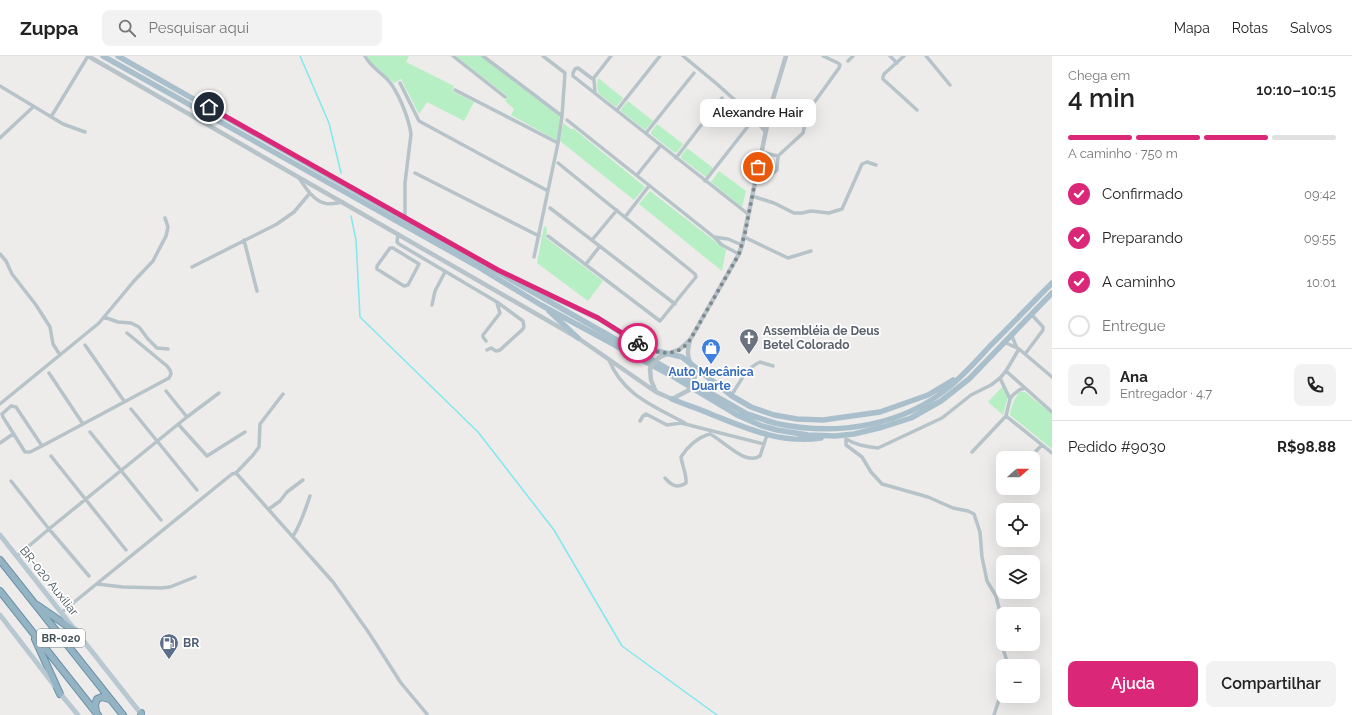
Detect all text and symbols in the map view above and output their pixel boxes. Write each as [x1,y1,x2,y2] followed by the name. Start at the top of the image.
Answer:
[102,10,382,46] search box
[20,17,78,39] text: Zuppa
[116,17,138,39] icon: search
[148,19,249,37] text: Pesquisar aqui
[1174,20,1210,36] text: Mapa
[1232,20,1268,36] text: Rotas
[1290,20,1332,36] text: Salvos
[1068,68,1130,83] text: Chega em
[1256,81,1336,99] text: 10:10–10:15
[1068,83,1135,113] text: 4 min
[192,90,226,124] pin
[198,96,220,118] icon: home
[700,99,816,127] callout: Alexandre Hair
[713,105,803,120] text: Alexandre Hair
[1068,146,1178,161] text: A caminho · 750 m
[741,150,775,184] pin
[747,156,769,178] icon: bag
[1068,183,1090,205] icon: check
[1102,185,1183,203] text: Confirmado
[1304,187,1336,202] text: 09:42
[1068,227,1090,249] icon: check
[1102,229,1183,247] text: Preparando
[1304,231,1336,246] text: 09:55
[1068,271,1090,293] icon: check
[1102,273,1175,291] text: A caminho
[1307,275,1336,290] text: 10:01
[1102,317,1166,335] text: Entregue
[618,323,658,363] courier
[763,324,880,352] place label: Assembléia de Deus Betel Colorado
[738,327,760,355] church icon: Assembléia de Deus Betel Colorado
[627,332,649,354] icon: bike
[700,337,722,365] shop icon: Auto Mecânica Duarte
[1068,364,1110,406] button: person
[1294,364,1336,406] button: phone
[668,365,754,393] place label: Auto Mecânica Duarte
[1120,368,1148,386] text: Ana
[1120,386,1212,401] text: Entregador · 4.7
[1068,438,1166,456] text: Pedido #9030
[1277,438,1336,456] text: R$98.88
[996,451,1040,495] north arrow
[996,451,1040,703] map controls
[996,503,1040,547] button: locate
[17,544,82,619] street label: BR-020 Auxiliar
[996,555,1040,599] button: layers
[996,607,1040,651] button: +
[37,629,85,647] road number: BR-020
[158,632,180,660] fuel station icon: BR
[183,636,199,650] place label: BR
[996,659,1040,703] button: −
[1068,661,1198,707] button: Ajuda
[1206,661,1336,707] button: Compartilhar

